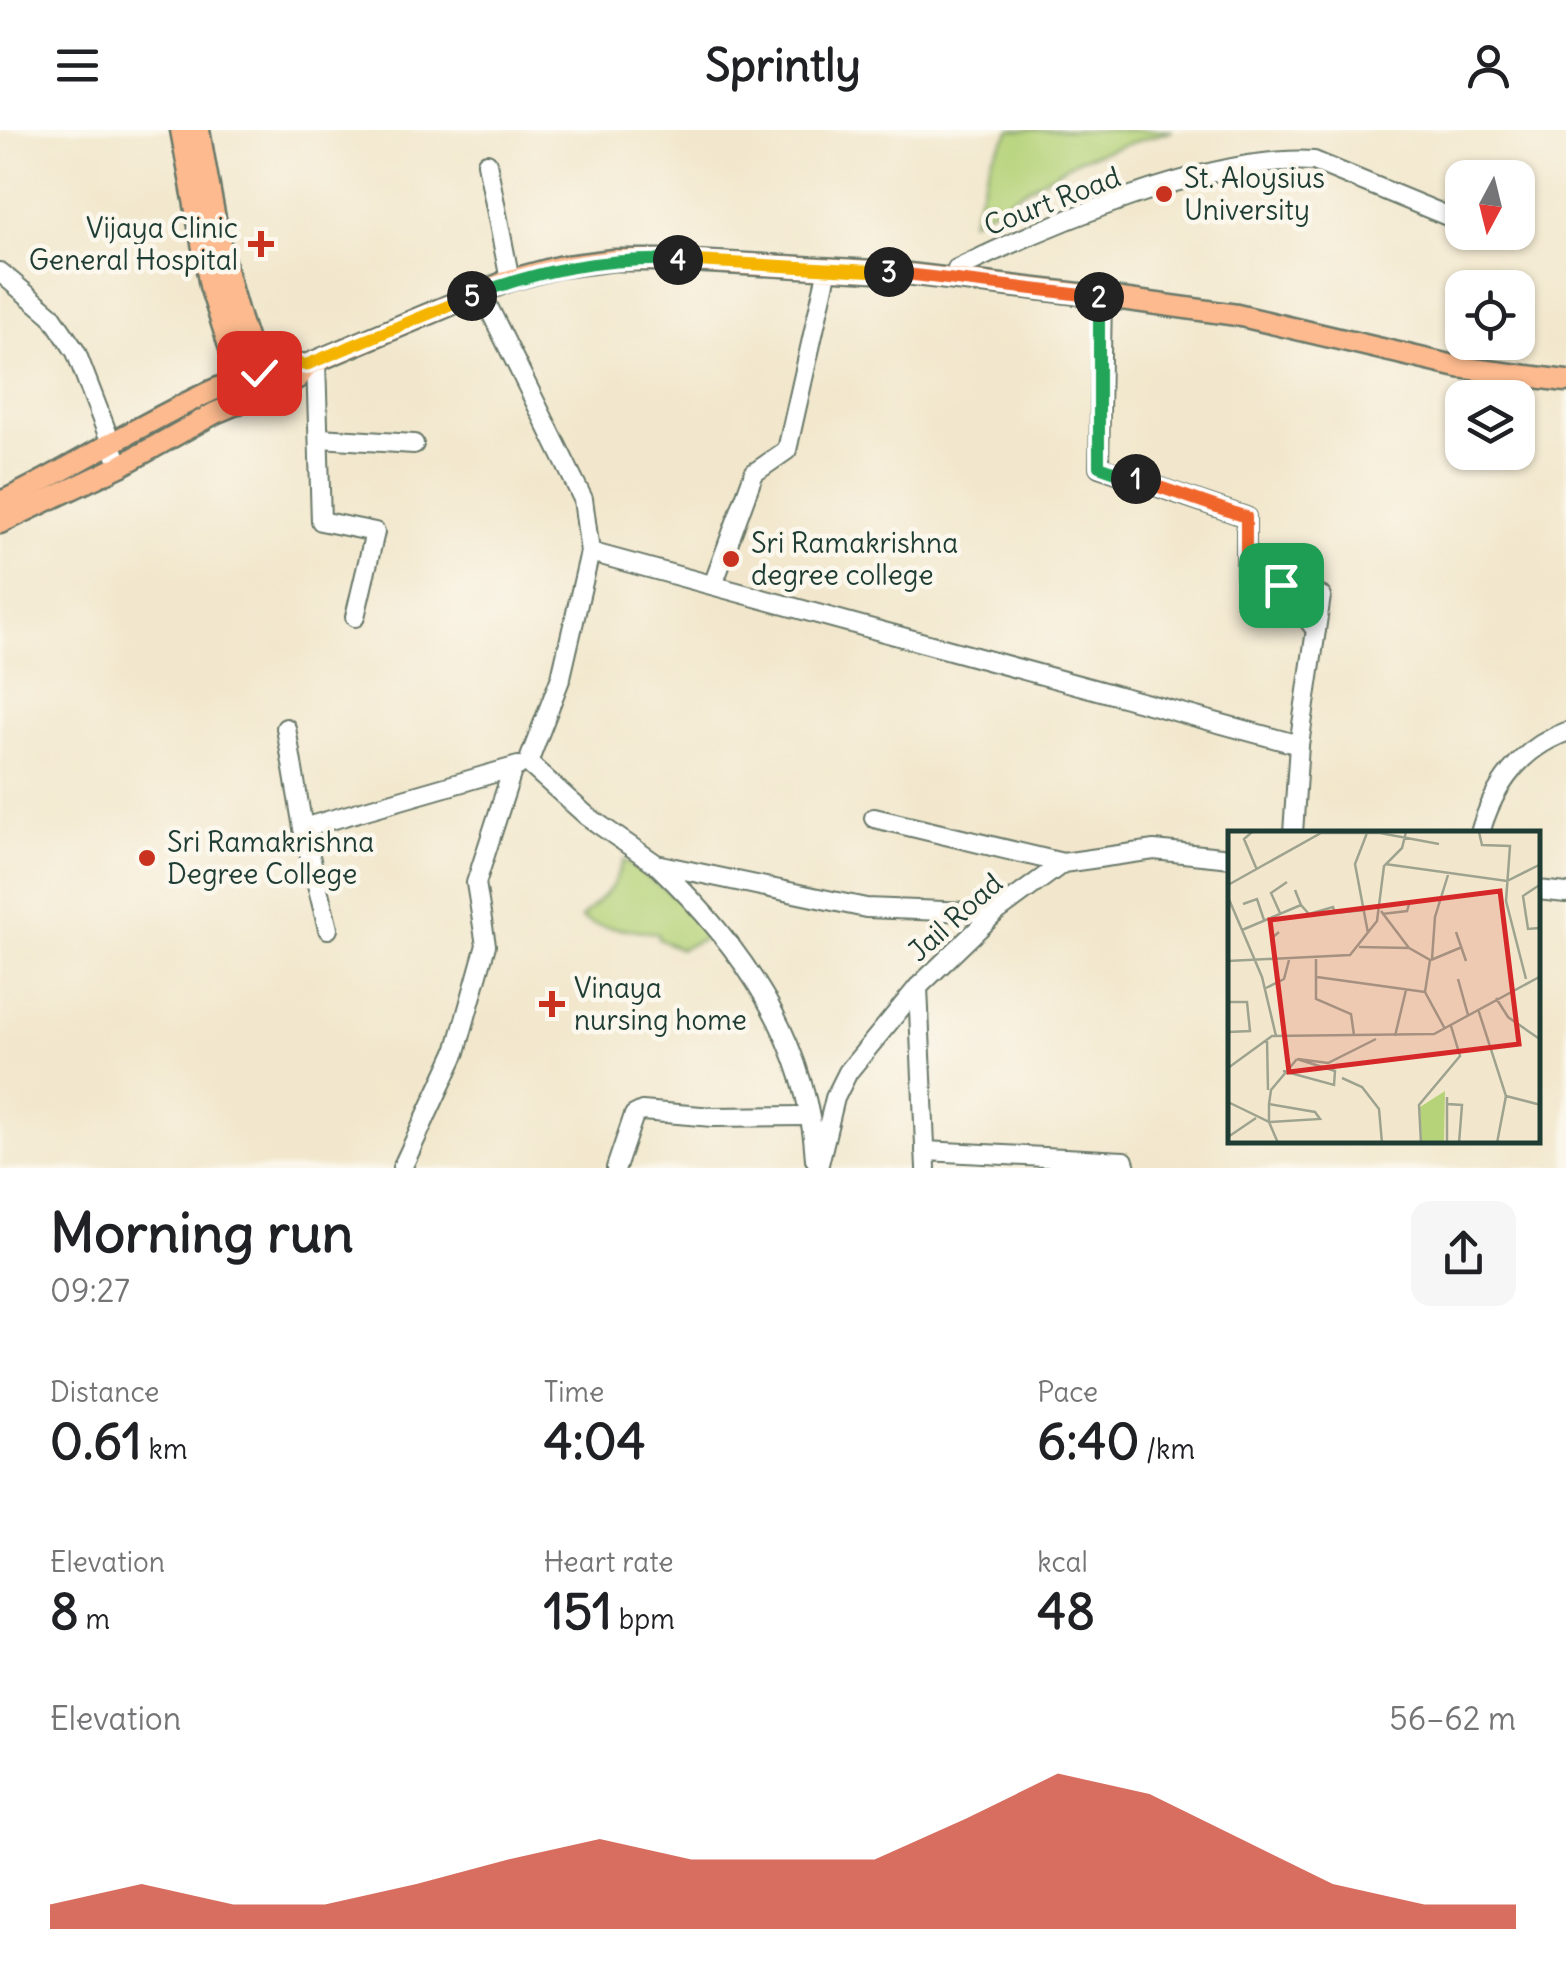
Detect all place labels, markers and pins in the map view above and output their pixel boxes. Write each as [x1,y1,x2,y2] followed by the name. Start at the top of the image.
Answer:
[1184,160,1325,228] place label: St. Aloysius University
[1153,183,1175,205] marker: St. Aloysius University
[29,210,238,278] place label: Vijaya Clinic General Hospital
[248,231,274,257] marker: Vijaya Clinic General Hospital
[653,235,703,285] pin: 4
[864,247,914,297] pin: 3
[447,271,497,321] pin: 5
[1074,272,1124,322] pin: 2
[217,331,302,416] pin
[1111,454,1161,504] pin: 1
[751,525,958,593] place label: Sri Ramakrishna degree college
[1239,543,1324,628] pin
[720,548,742,570] marker: Sri Ramakrishna degree college
[167,824,374,892] place label: Sri Ramakrishna Degree College
[136,847,158,869] marker: Sri Ramakrishna Degree College
[574,970,747,1038] place label: Vinaya nursing home
[539,991,565,1017] marker: Vinaya nursing home

